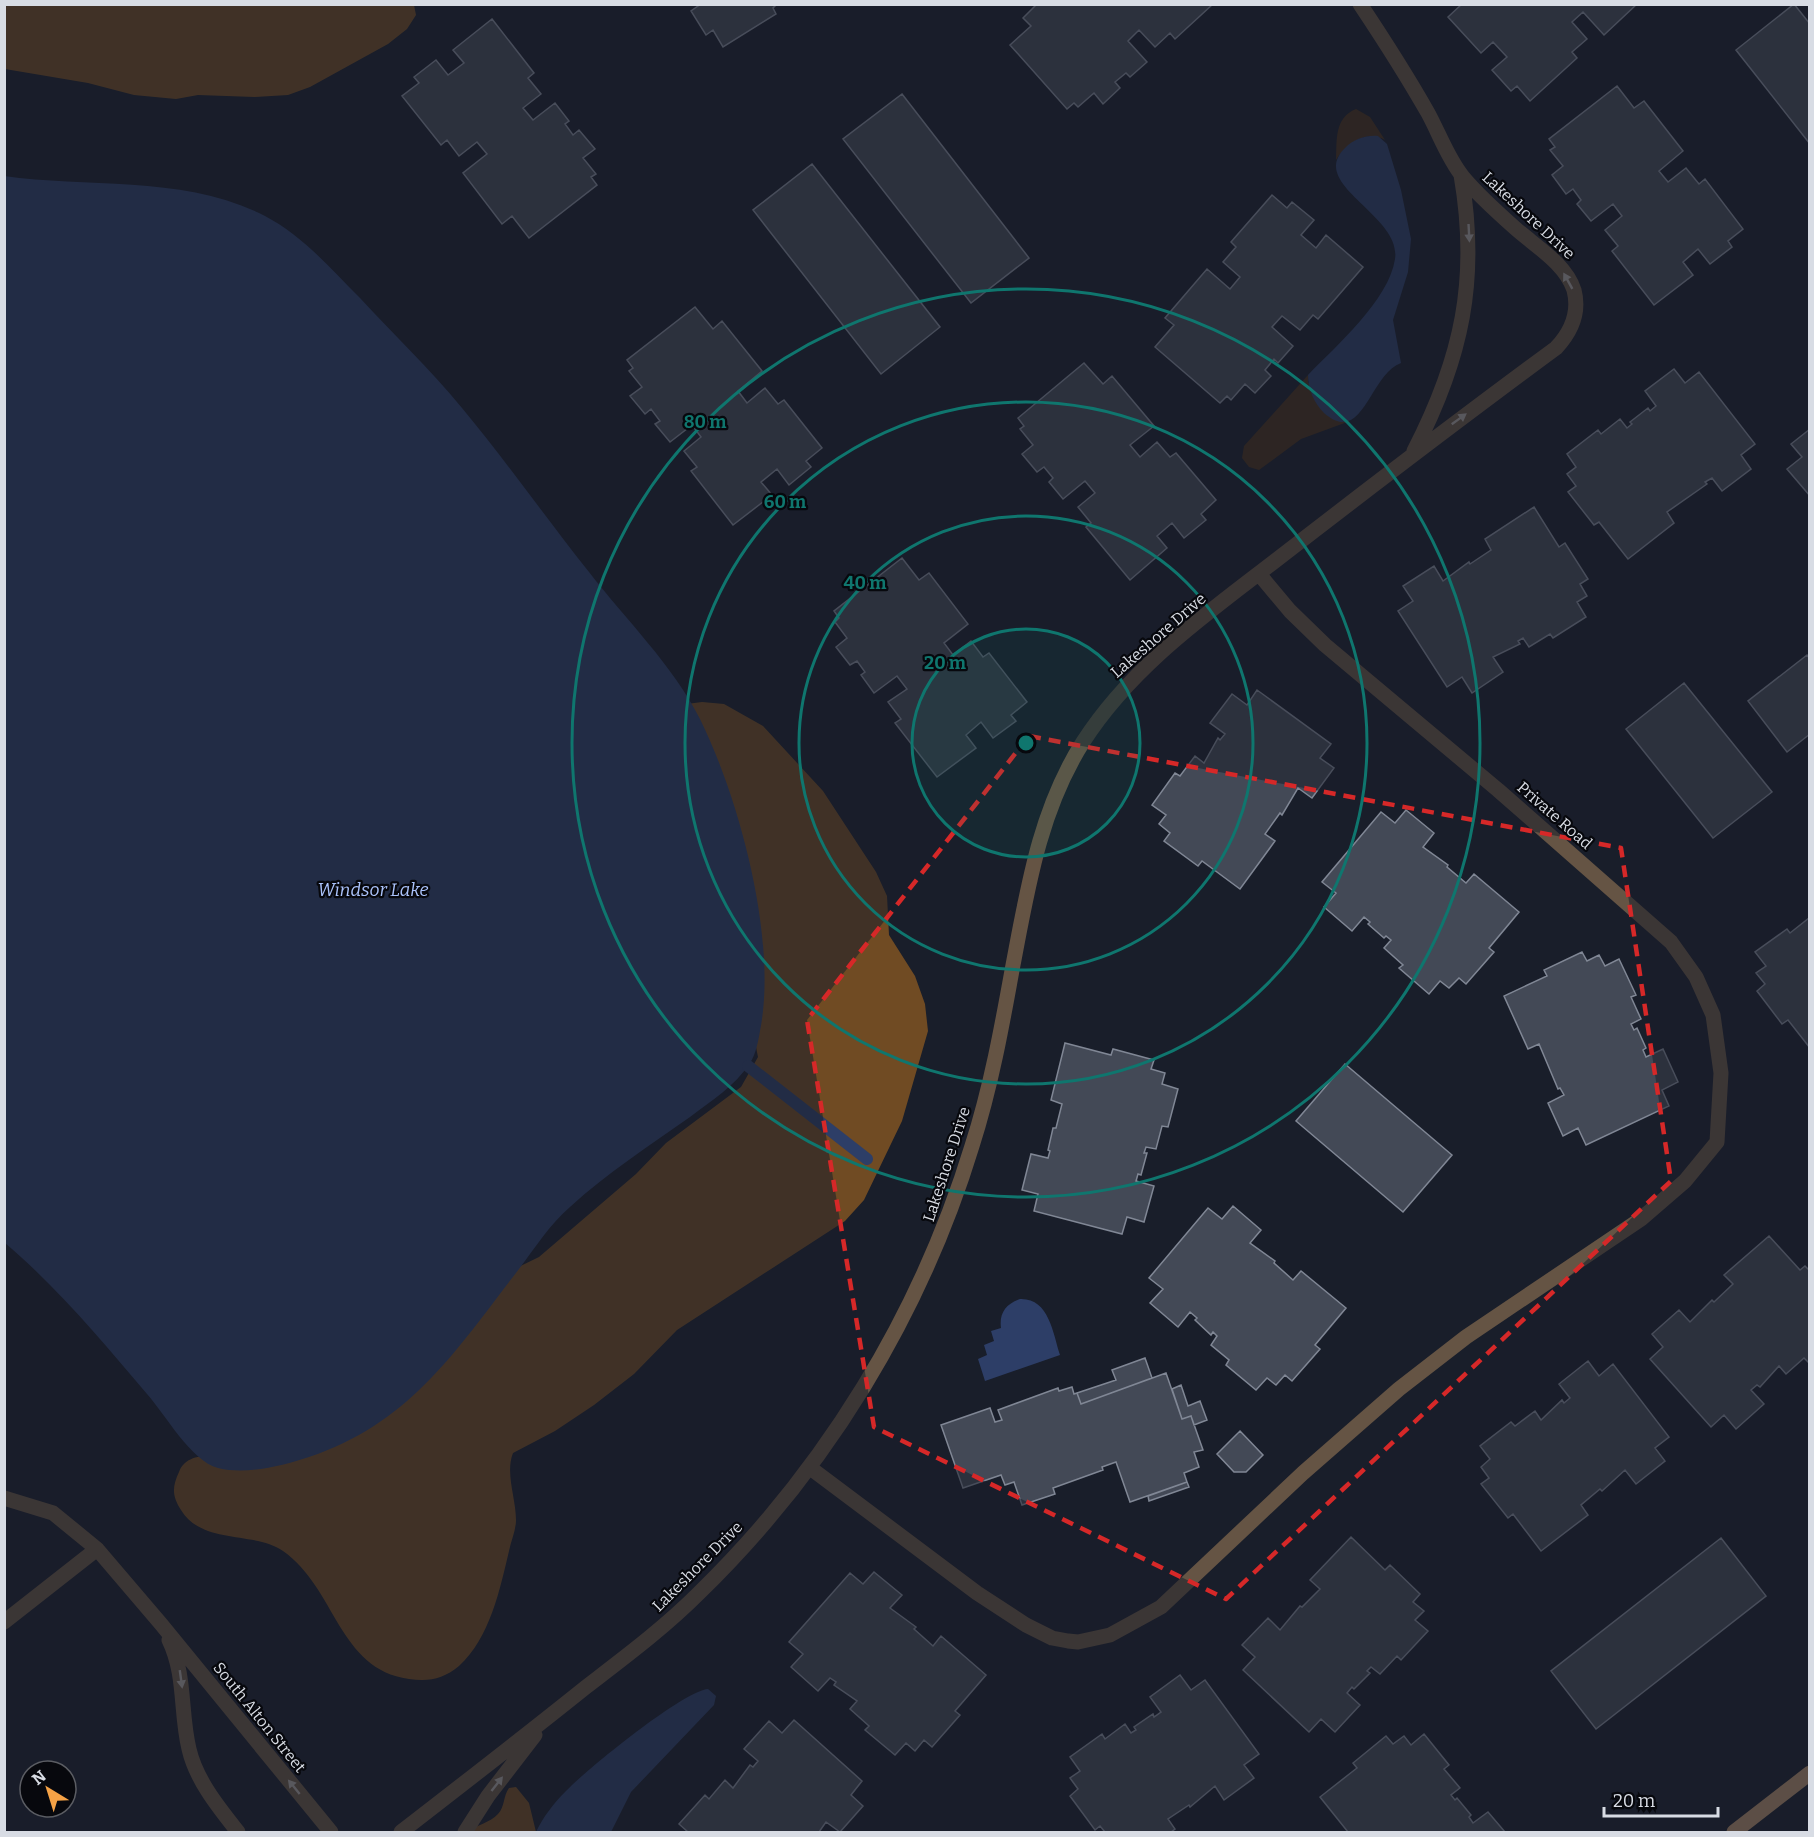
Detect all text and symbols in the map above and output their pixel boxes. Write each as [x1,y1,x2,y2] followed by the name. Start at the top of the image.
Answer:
[1478,168,1579,263] street label: Lakeshore Drive
[1464,223,1473,242] one-way arrow
[1563,272,1573,289] one-way arrow
[684,411,726,433] text: 80 m
[1451,413,1467,425] one-way arrow
[764,491,806,513] text: 60 m
[844,572,886,594] text: 40 m
[1107,589,1210,682] street label: Lakeshore Drive
[924,652,966,674] text: 20 m
[1016,733,1036,753] centre of rings
[1513,778,1596,853] street label: Private Road
[317,879,429,901] water label: Windsor Lake
[919,1104,974,1224] street label: Lakeshore Drive
[648,1517,746,1615] street label: Lakeshore Drive
[209,1658,310,1776] street label: South Alton Street
[177,1669,186,1688] one-way arrow
[18,1759,78,1819] north arrow
[28,1766,50,1789] text: N
[490,1776,502,1791] one-way arrow
[287,1779,300,1795] one-way arrow
[1604,1780,1718,1818] scale bar
[1613,1790,1655,1812] text: 20 m

